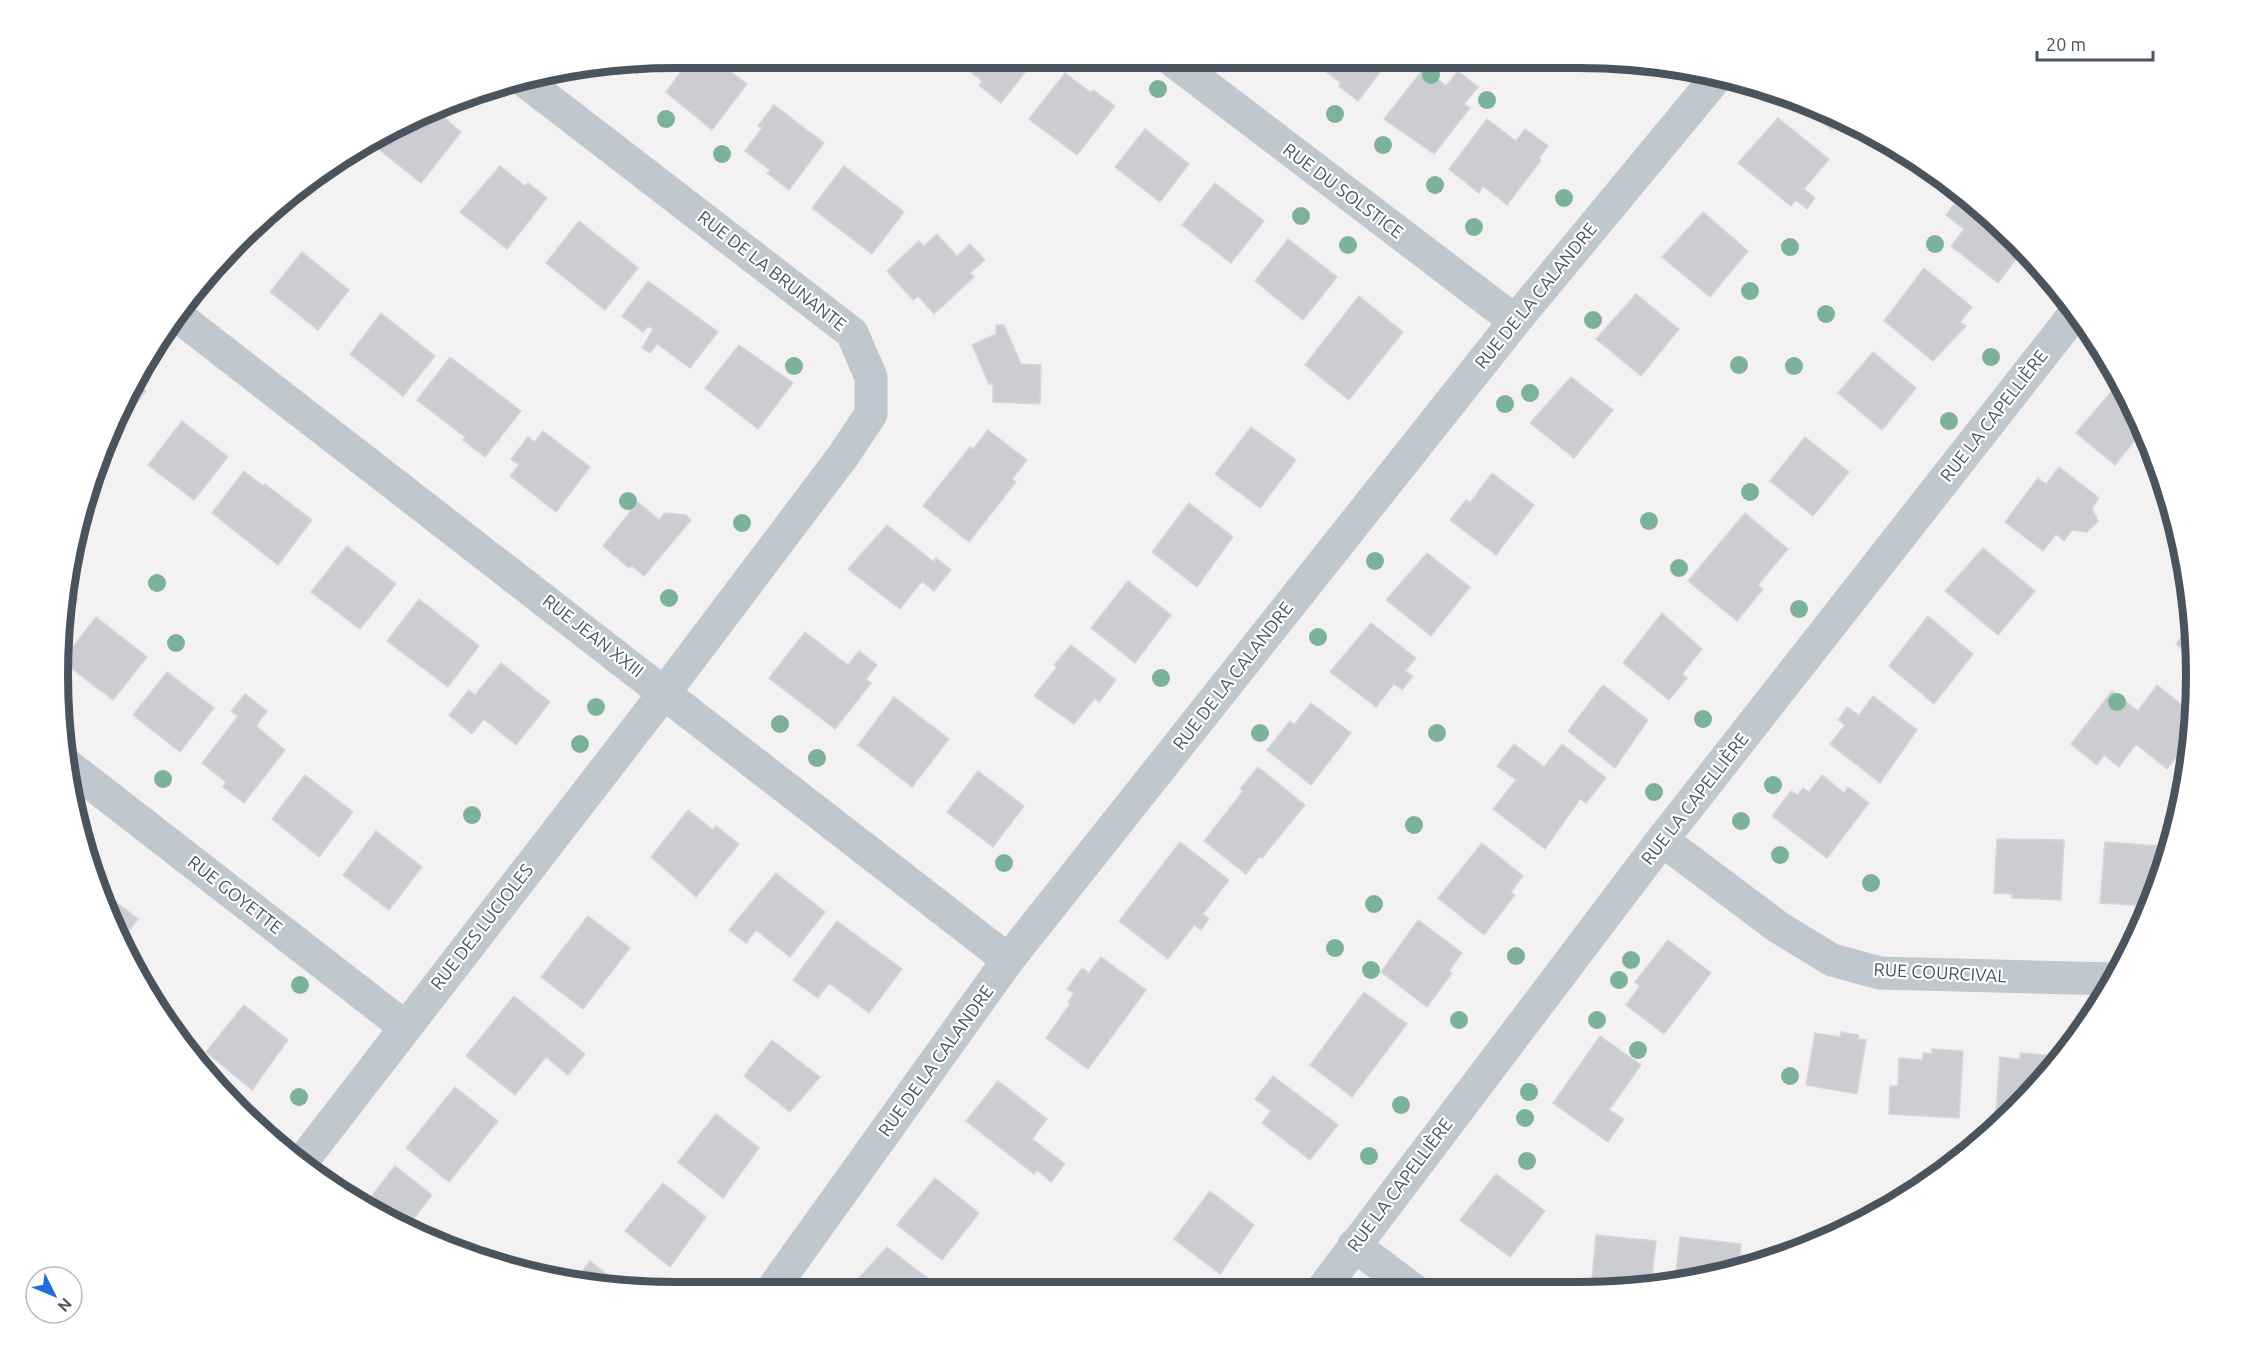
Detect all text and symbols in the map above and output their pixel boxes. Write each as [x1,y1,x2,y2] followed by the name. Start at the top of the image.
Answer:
[2037,24,2152,62] scale bar
[2046,34,2086,54] text: 20 m
[1280,139,1407,242] street label: RUE DU SOLSTICE
[695,206,851,334] street label: RUE DE LA BRUNANTE
[1470,219,1600,372] street label: RUE DE LA CALANDRE
[1935,345,2051,485] street label: RUE LA CAPELLIÈRE
[539,590,648,681] street label: RUE JEAN XXIII
[1168,598,1296,753] street label: RUE DE LA CALANDRE
[1636,728,1752,868] street label: RUE LA CAPELLIÈRE
[184,851,287,937] street label: RUE GOYETTE
[426,860,536,993] street label: RUE DES LUCIOLES
[1873,959,2007,985] street label: RUE COURCIVAL
[874,981,997,1140] street label: RUE DE LA CALANDRE
[1342,1113,1456,1255] street label: RUE LA CAPELLIÈRE
[24,1265,84,1325] north arrow
[54,1295,76,1316] text: N

